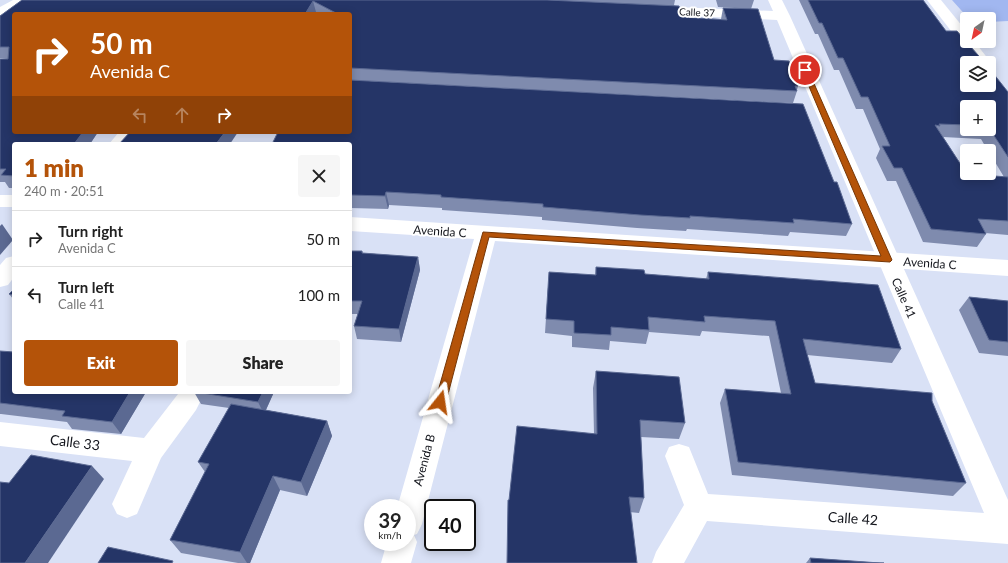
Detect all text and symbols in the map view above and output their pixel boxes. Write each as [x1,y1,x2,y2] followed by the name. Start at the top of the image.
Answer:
[679,5,715,19] street label: Calle 37
[960,12,996,48] north arrow
[960,12,996,180] map controls
[90,26,153,60] text: 50 m
[24,28,76,80] icon: right
[788,53,822,87] pin
[960,56,996,92] button: layers
[794,59,816,81] icon: arrive
[90,60,170,82] text: Avenida C
[960,100,996,136] button: +
[129,104,151,126] icon: left
[171,104,193,126] icon: ahead
[213,104,235,126] icon: right
[960,144,996,180] button: −
[24,153,84,182] text: 1 min
[298,155,340,197] button: close
[24,183,104,199] text: 240 m · 20:51
[58,222,123,240] text: Turn right
[413,222,467,240] street label: Avenida C
[24,228,46,250] icon: right
[306,230,340,248] text: 50 m
[58,240,116,256] text: Avenida C
[903,254,957,272] street label: Avenida C
[888,275,920,321] street label: Calle 41
[58,278,114,296] text: Turn left
[24,284,46,306] icon: left
[298,286,340,304] text: 100 m
[58,296,105,312] text: Calle 41
[24,340,178,386] button: Exit
[186,340,340,386] button: Share
[419,381,461,423] position arrow
[49,431,101,453] street label: Calle 33
[410,432,438,488] street label: Avenida B
[424,499,476,551] speed limit sign: 40
[378,508,402,532] text: 39
[827,508,879,528] street label: Calle 42
[378,529,402,541] text: km/h

